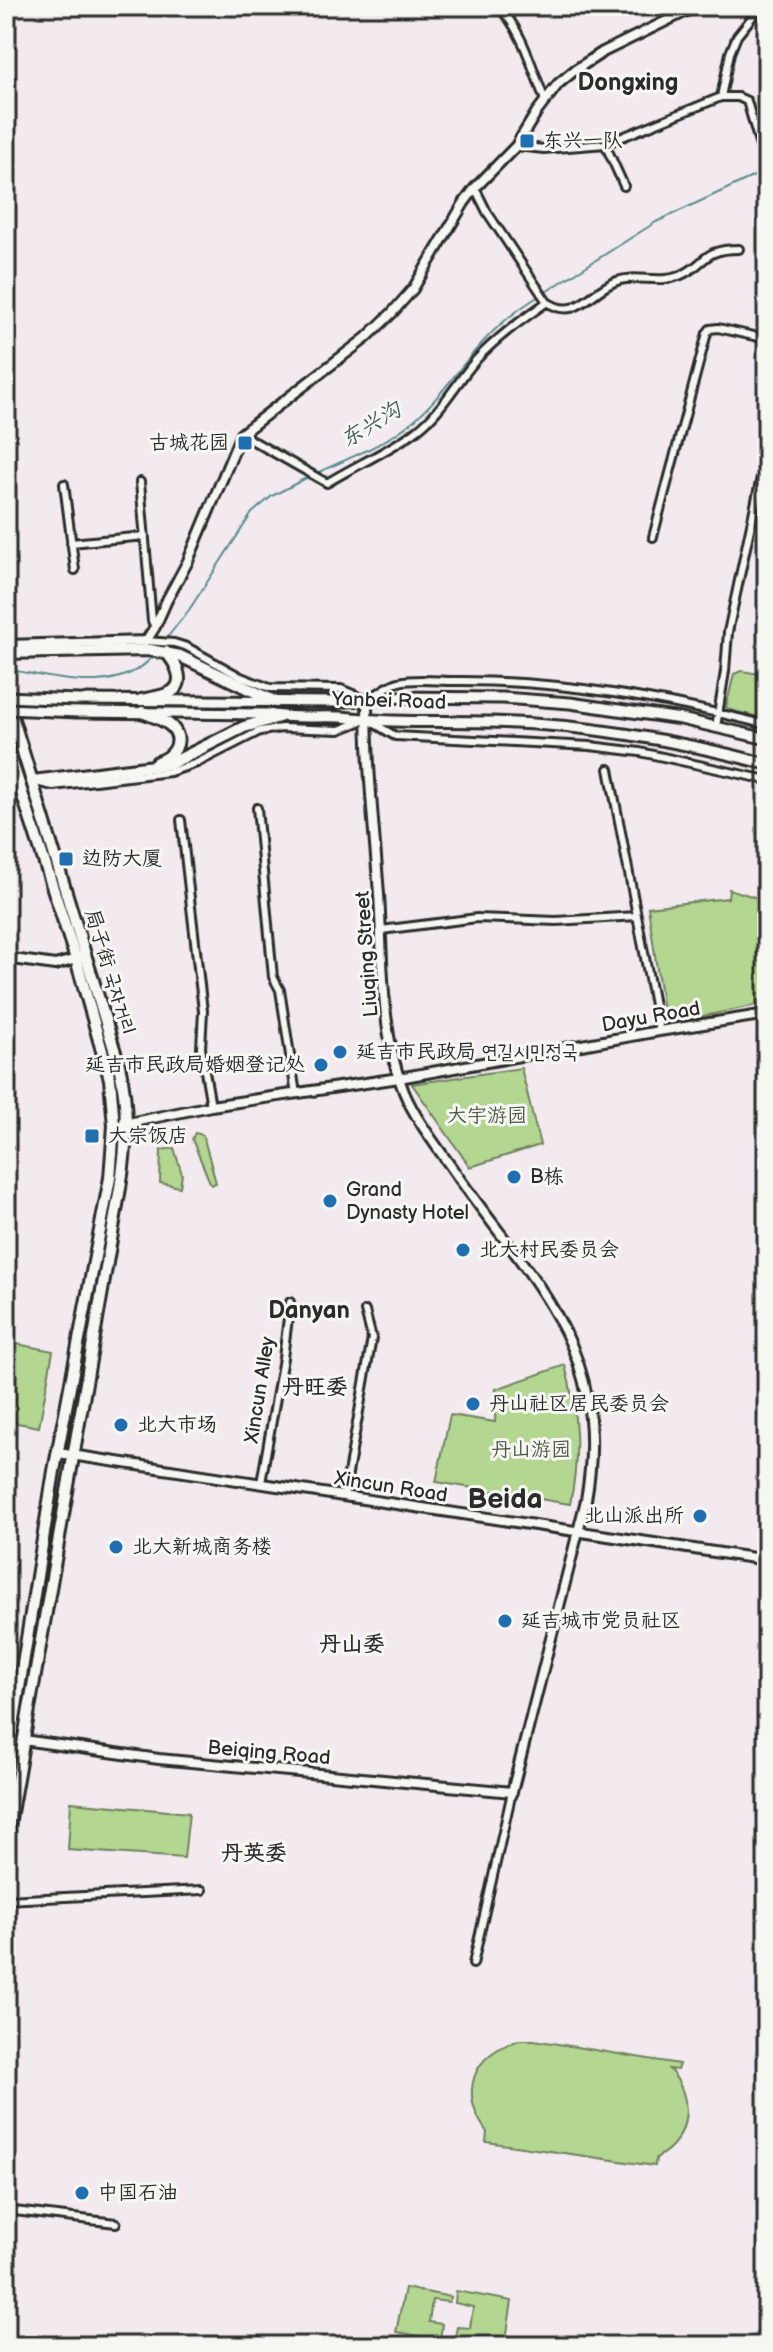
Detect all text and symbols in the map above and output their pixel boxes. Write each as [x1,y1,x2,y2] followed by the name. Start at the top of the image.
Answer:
[578,68,678,97] district label: Dongxing
[543,129,623,153] place label: 东兴一队
[518,132,536,150] marker: 东兴一队
[336,395,408,454] water label: 东兴沟
[149,431,229,455] place label: 古城花园
[236,434,254,452] marker: 古城花园
[330,687,447,715] street label: Yanbei Road
[82,847,162,871] place label: 边防大厦
[57,850,75,868] marker: 边防大厦
[351,890,383,1018] street label: Liuqing Street
[80,906,140,1038] street label: 局子街 국자거리
[600,997,702,1037] street label: Dayu Road
[356,1040,578,1064] place label: 延吉市民政局 연길시민정국
[331,1043,349,1061] marker: 延吉市民政局 연길시민정국
[85,1053,305,1077] place label: 延吉市民政局婚姻登记处
[312,1056,330,1074] marker: 延吉市民政局婚姻登记处
[447,1104,527,1128] park label: 大宇游园
[108,1124,188,1148] place label: 大宗饭店
[83,1127,101,1145] marker: 大宗饭店
[530,1165,564,1189] place label: B栋
[505,1168,523,1186] marker: B栋
[346,1178,469,1225] place label: Grand Dynasty Hotel
[321,1192,339,1210] marker: Grand Dynasty Hotel
[479,1238,619,1262] place label: 北大村民委员会
[454,1241,472,1259] marker: 北大村民委员会
[268,1296,350,1325] district label: Danyan
[240,1335,280,1446] street label: Xincun Alley
[282,1374,348,1401] district label: 丹旺委
[489,1392,669,1416] place label: 丹山社区居民委员会
[464,1395,482,1413] marker: 丹山社区居民委员会
[137,1413,217,1437] place label: 北大市场
[112,1416,130,1434] marker: 北大市场
[491,1438,571,1462] park label: 丹山游园
[332,1466,449,1508] street label: Xincun Road
[467,1483,543,1516] district label: Beida
[584,1504,684,1528] place label: 北山派出所
[691,1507,709,1525] marker: 北山派出所
[132,1535,272,1559] place label: 北大新城商务楼
[107,1538,125,1556] marker: 北大新城商务楼
[521,1609,681,1633] place label: 延吉城市党员社区
[496,1612,514,1630] marker: 延吉城市党员社区
[319,1631,385,1658] district label: 丹山委
[207,1736,331,1770] street label: Beiqing Road
[221,1840,287,1867] district label: 丹英委
[98,2181,178,2205] place label: 中国石油
[73,2184,91,2202] marker: 中国石油

